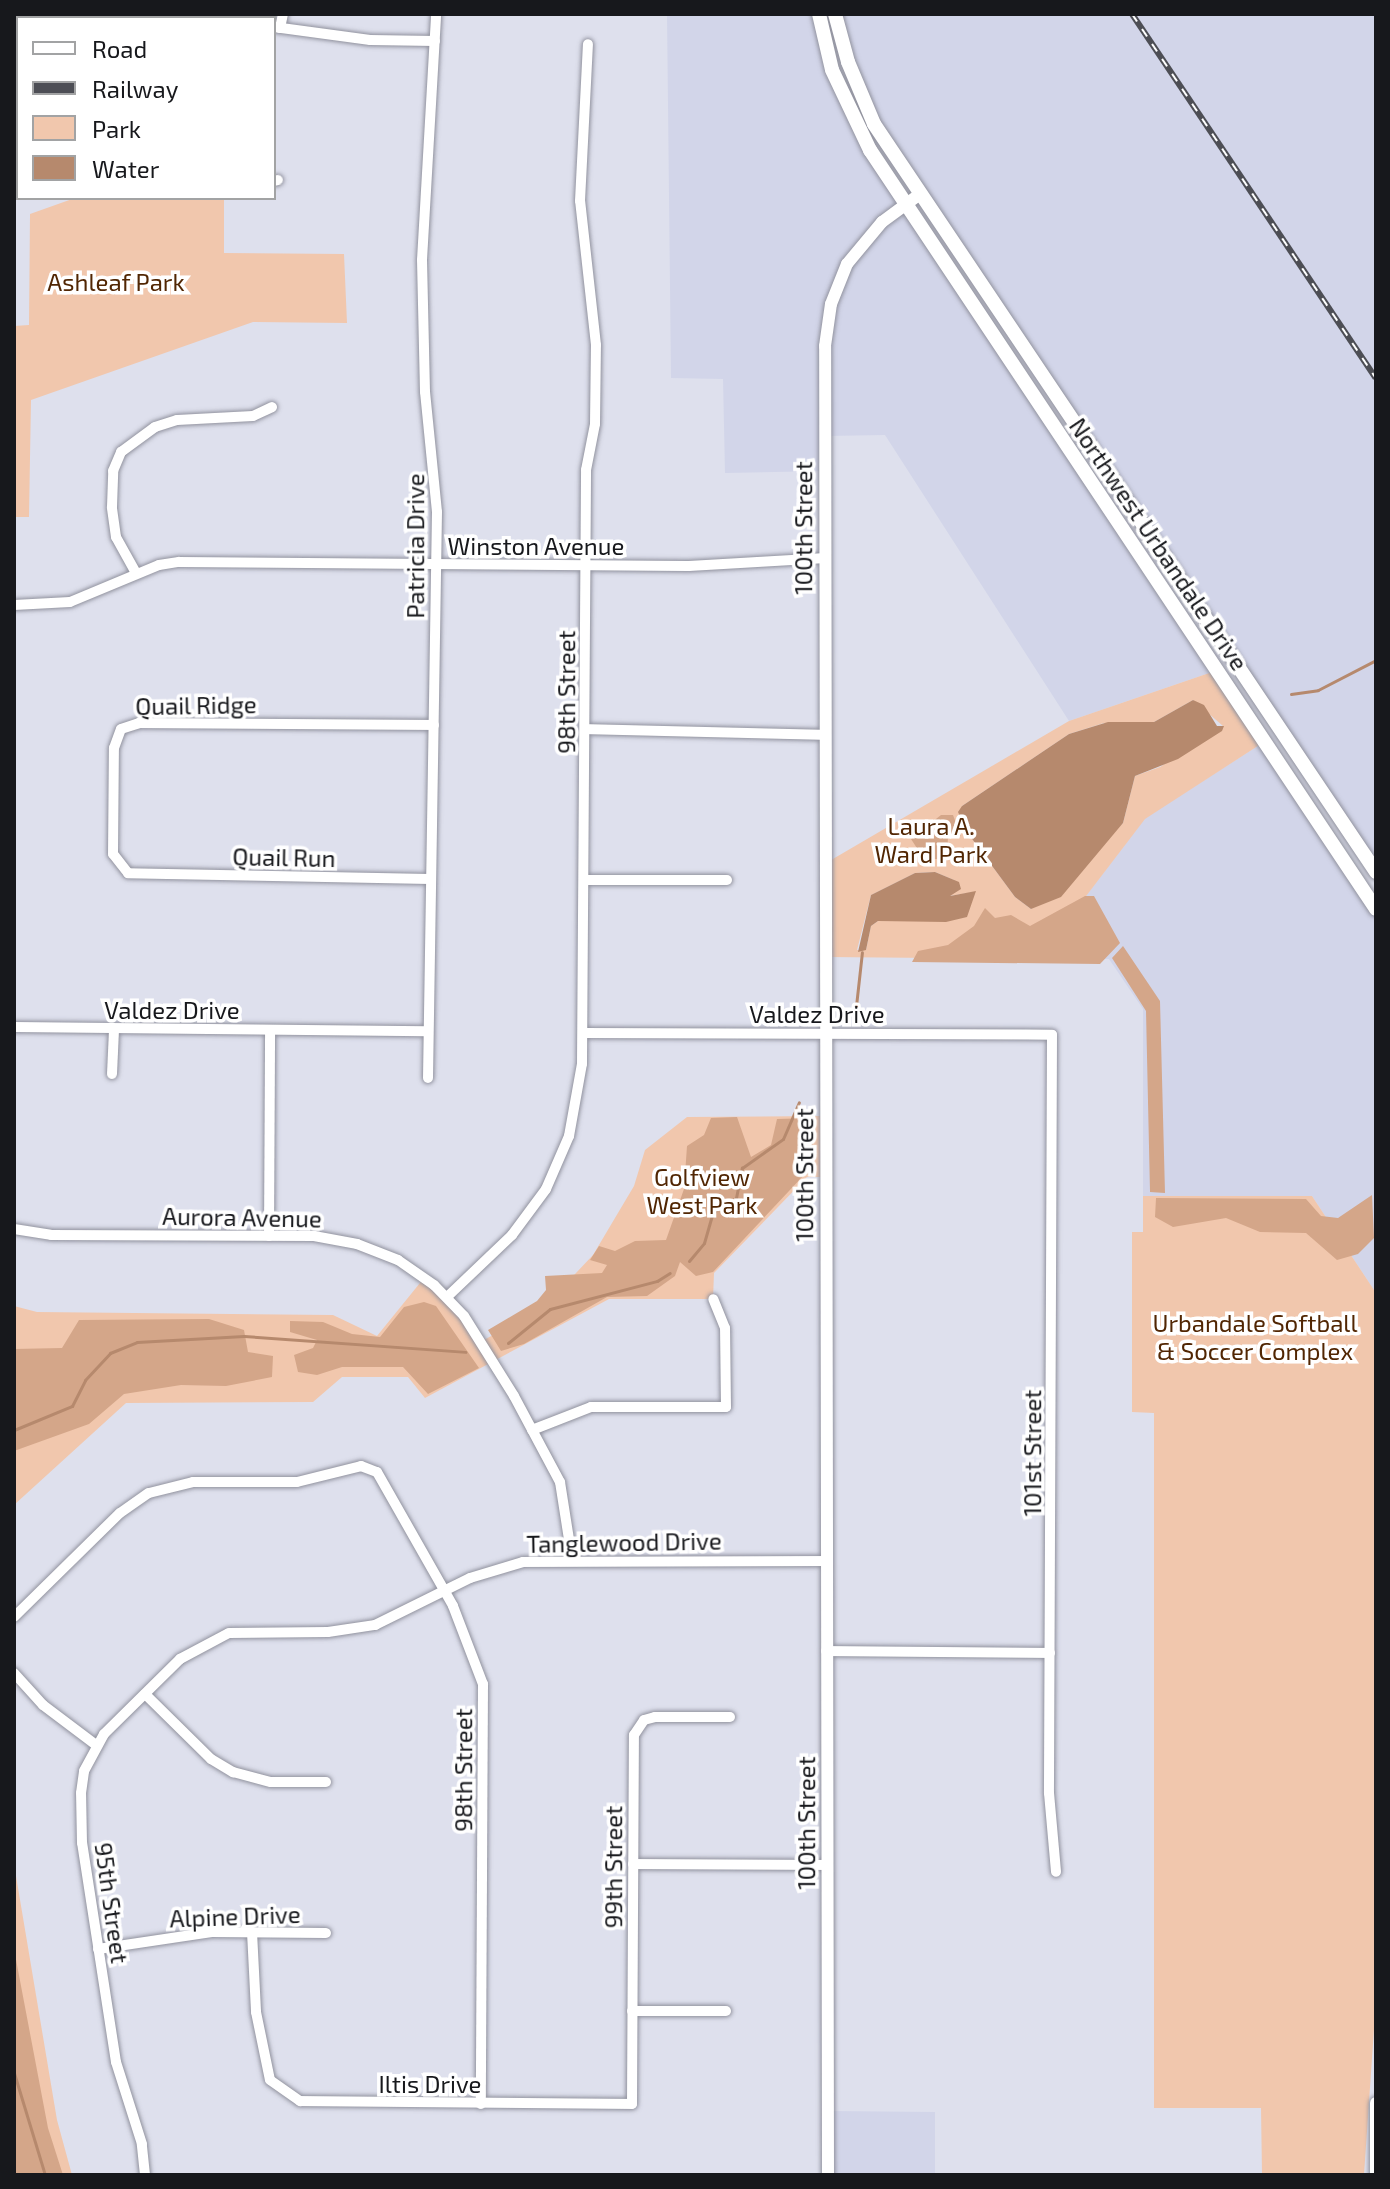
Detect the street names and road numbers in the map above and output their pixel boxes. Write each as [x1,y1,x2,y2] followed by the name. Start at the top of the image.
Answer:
[1064,412,1254,676] street label: Northwest Urbandale Drive
[789,461,817,595] street label: 100th Street
[401,473,429,619] street label: Patricia Drive
[447,532,625,560] street label: Winston Avenue
[552,630,580,754] street label: 98th Street
[135,690,257,720] street label: Quail Ridge
[232,842,336,872] street label: Quail Run
[104,996,240,1024] street label: Valdez Drive
[749,1000,885,1028] street label: Valdez Drive
[790,1108,818,1242] street label: 100th Street
[162,1201,322,1233] street label: Aurora Avenue
[1018,1390,1046,1516] street label: 101st Street
[526,1526,722,1558] street label: Tanglewood Drive
[449,1708,477,1832] street label: 98th Street
[792,1756,820,1890] street label: 100th Street
[599,1806,627,1928] street label: 99th Street
[89,1841,135,1965] street label: 95th Street
[169,1899,301,1933] street label: Alpine Drive
[379,2070,481,2098] street label: Iltis Drive

